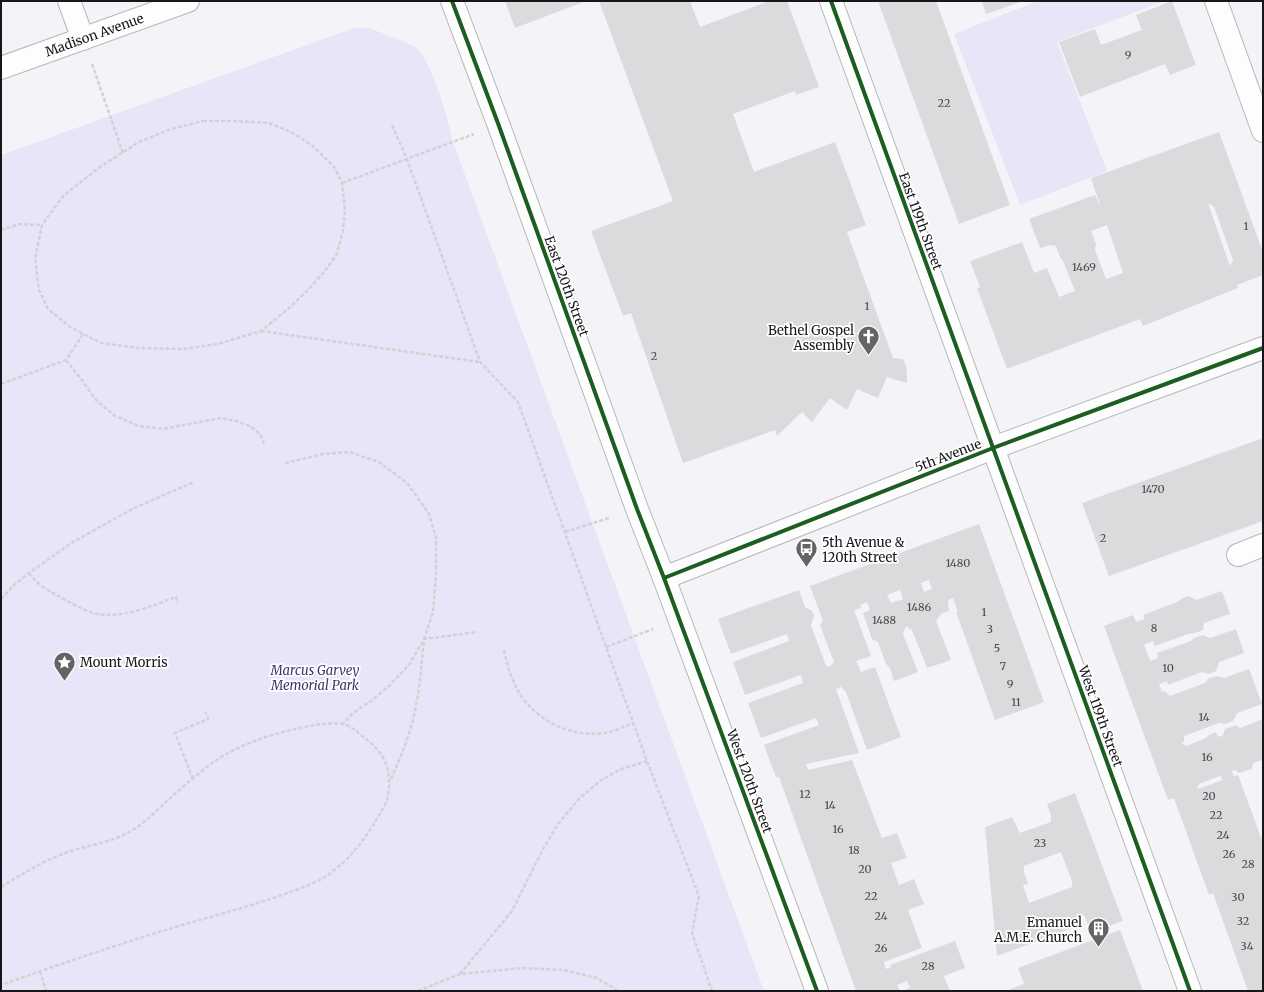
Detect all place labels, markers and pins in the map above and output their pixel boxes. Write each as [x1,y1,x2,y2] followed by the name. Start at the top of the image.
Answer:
[768,322,854,354] place label: Bethel Gospel Assembly
[856,324,882,357] church icon: Bethel Gospel Assembly
[822,534,905,566] place label: 5th Avenue & 120th Street
[794,536,820,569] bus stop icon: 5th Avenue & 120th Street
[52,649,78,682] place icon: Mount Morris
[80,654,168,671] place label: Mount Morris
[993,914,1082,946] place label: Emanuel A.M.E. Church
[1085,916,1111,949] building icon: Emanuel A.M.E. Church

